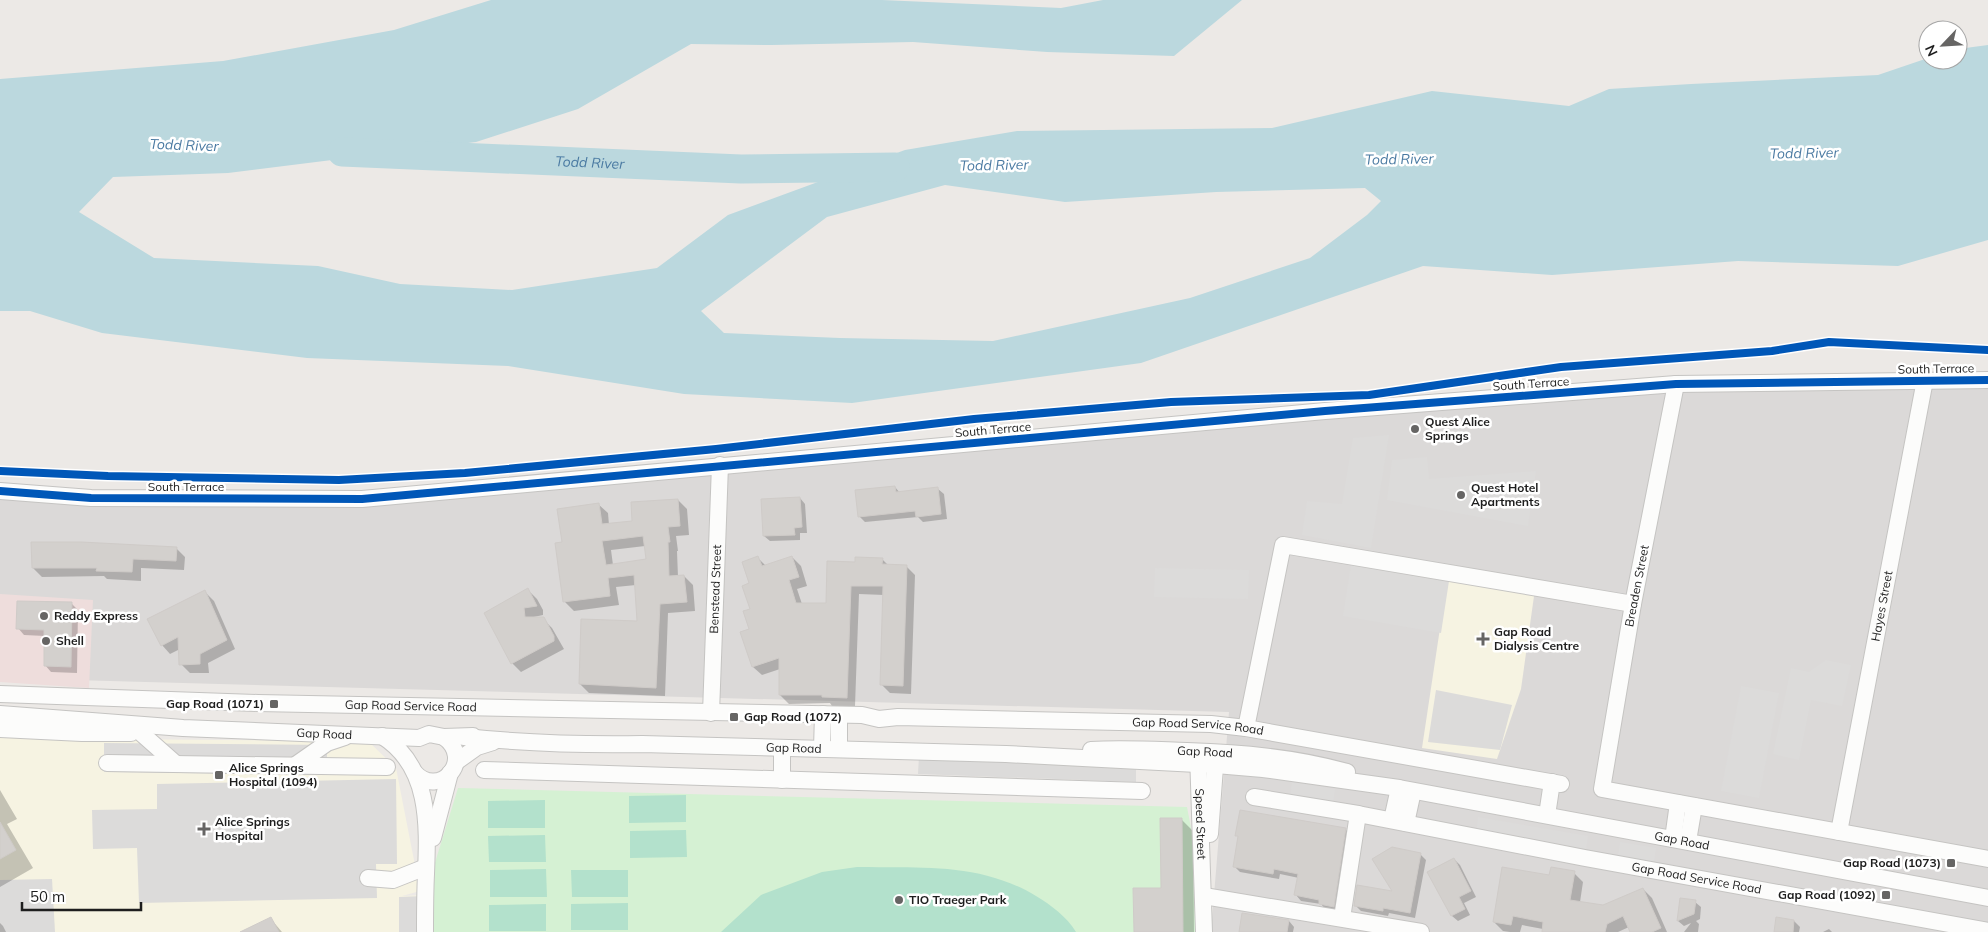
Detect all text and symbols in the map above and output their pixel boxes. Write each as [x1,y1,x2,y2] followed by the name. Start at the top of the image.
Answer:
[1918,20,1968,70] north arrow
[1921,42,1942,59] text: N
[149,135,220,155] water label: Todd River
[1769,143,1840,163] water label: Todd River
[1364,149,1435,169] water label: Todd River
[555,152,626,173] water label: Todd River
[959,155,1030,175] water label: Todd River
[1898,360,1974,377] street label: South Terrace
[1492,373,1570,394] street label: South Terrace
[1425,414,1490,443] place label: Quest Alice Springs
[954,419,1032,440] street label: South Terrace
[1409,423,1421,435] marker: Quest Alice Springs
[148,479,224,494] street label: South Terrace
[1471,480,1540,509] place label: Quest Hotel Apartments
[1455,489,1467,501] marker: Quest Hotel Apartments
[706,544,724,634] street label: Benstead Street
[1621,544,1652,628] street label: Breaden Street
[1867,569,1896,642] street label: Hayes Street
[54,608,138,623] place label: Reddy Express
[38,610,50,622] marker: Reddy Express
[1494,624,1579,653] place label: Gap Road Dialysis Centre
[1476,632,1490,646] marker: Gap Road Dialysis Centre
[56,633,84,648] place label: Shell
[40,635,52,647] marker: Shell
[166,696,264,711] place label: Gap Road (1071)
[345,697,477,714] street label: Gap Road Service Road
[268,698,280,710] marker: Gap Road (1071)
[744,709,842,724] place label: Gap Road (1072)
[728,711,740,723] marker: Gap Road (1072)
[1132,714,1265,738] street label: Gap Road Service Road
[296,725,353,742] street label: Gap Road
[766,739,822,756] street label: Gap Road
[1177,743,1233,760] street label: Gap Road
[229,760,318,789] place label: Alice Springs Hospital (1094)
[213,769,225,781] marker: Alice Springs Hospital (1094)
[1192,788,1210,860] street label: Speed Street
[215,814,290,843] place label: Alice Springs Hospital
[197,822,211,836] marker: Alice Springs Hospital
[1653,828,1711,853] street label: Gap Road
[1843,855,1941,870] place label: Gap Road (1073)
[1945,857,1957,869] marker: Gap Road (1073)
[1630,859,1763,897] street label: Gap Road Service Road
[22,880,141,912] scale bar
[30,887,65,906] text: 50 m
[1778,887,1876,902] place label: Gap Road (1092)
[1880,889,1892,901] marker: Gap Road (1092)
[909,892,1007,907] place label: TIO Traeger Park
[893,894,905,906] marker: TIO Traeger Park

